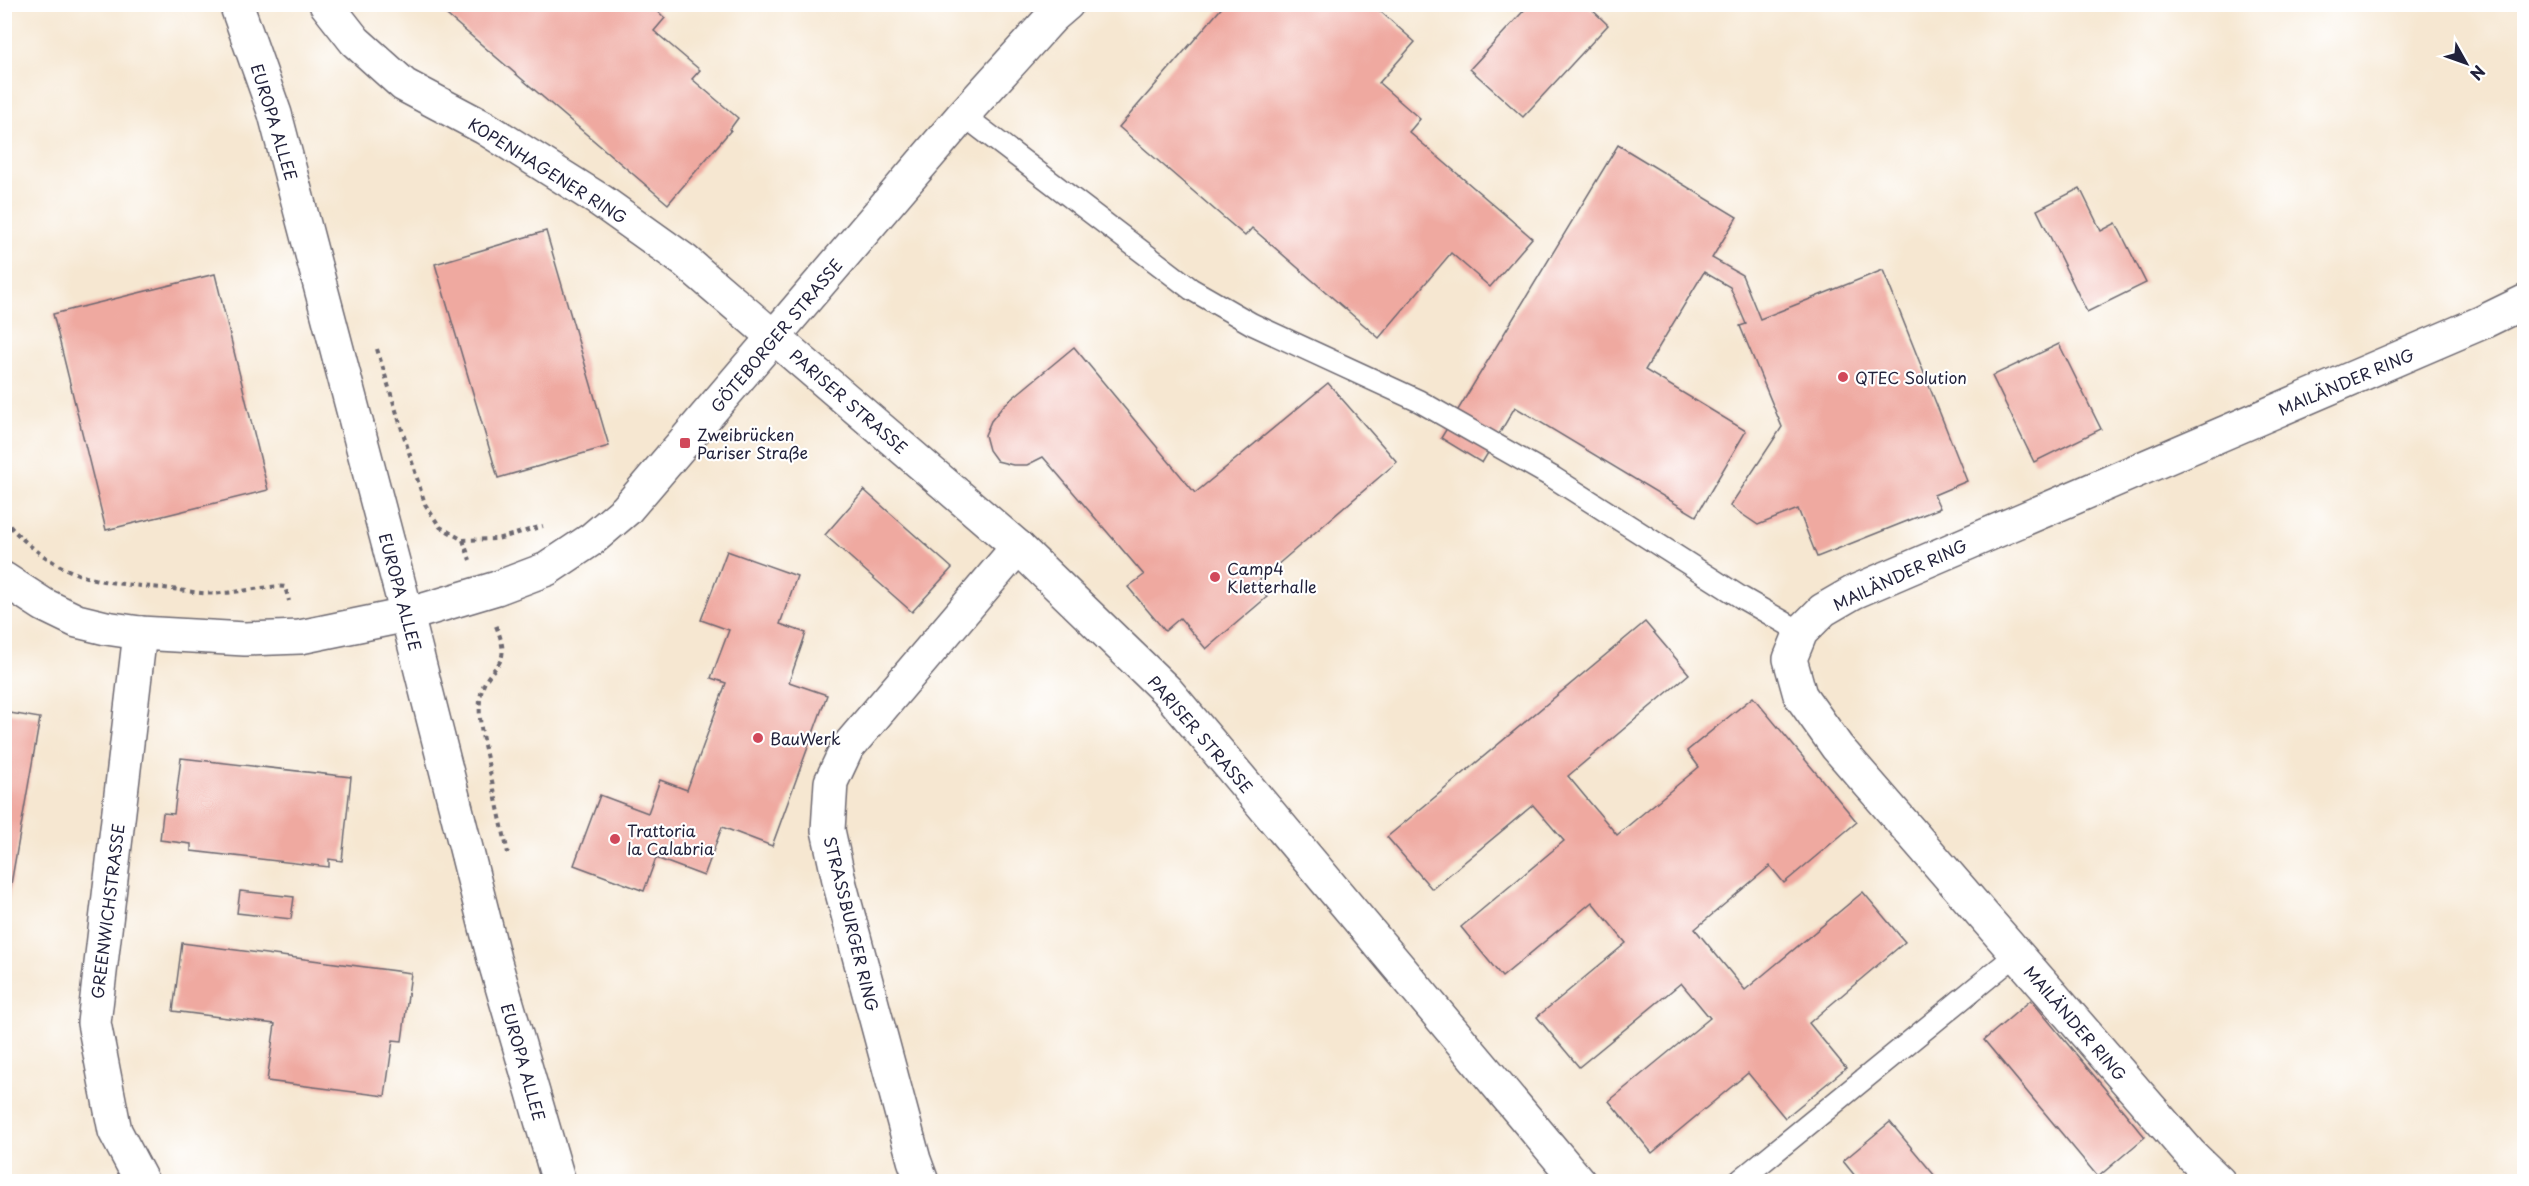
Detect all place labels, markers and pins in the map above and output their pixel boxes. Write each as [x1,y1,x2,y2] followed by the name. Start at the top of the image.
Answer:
[1855,365,1967,389] place label: QTEC Solution
[1836,370,1850,384] marker: QTEC Solution
[697,422,808,464] place label: Zweibrücken Pariser Straße
[678,436,692,450] marker: Zweibrücken Pariser Straße
[1227,556,1317,598] place label: Camp4 Kletterhalle
[1208,570,1222,584] marker: Camp4 Kletterhalle
[770,726,841,750] place label: BauWerk
[751,731,765,745] marker: BauWerk
[627,818,714,860] place label: Trattoria la Calabria
[608,832,622,846] marker: Trattoria la Calabria

